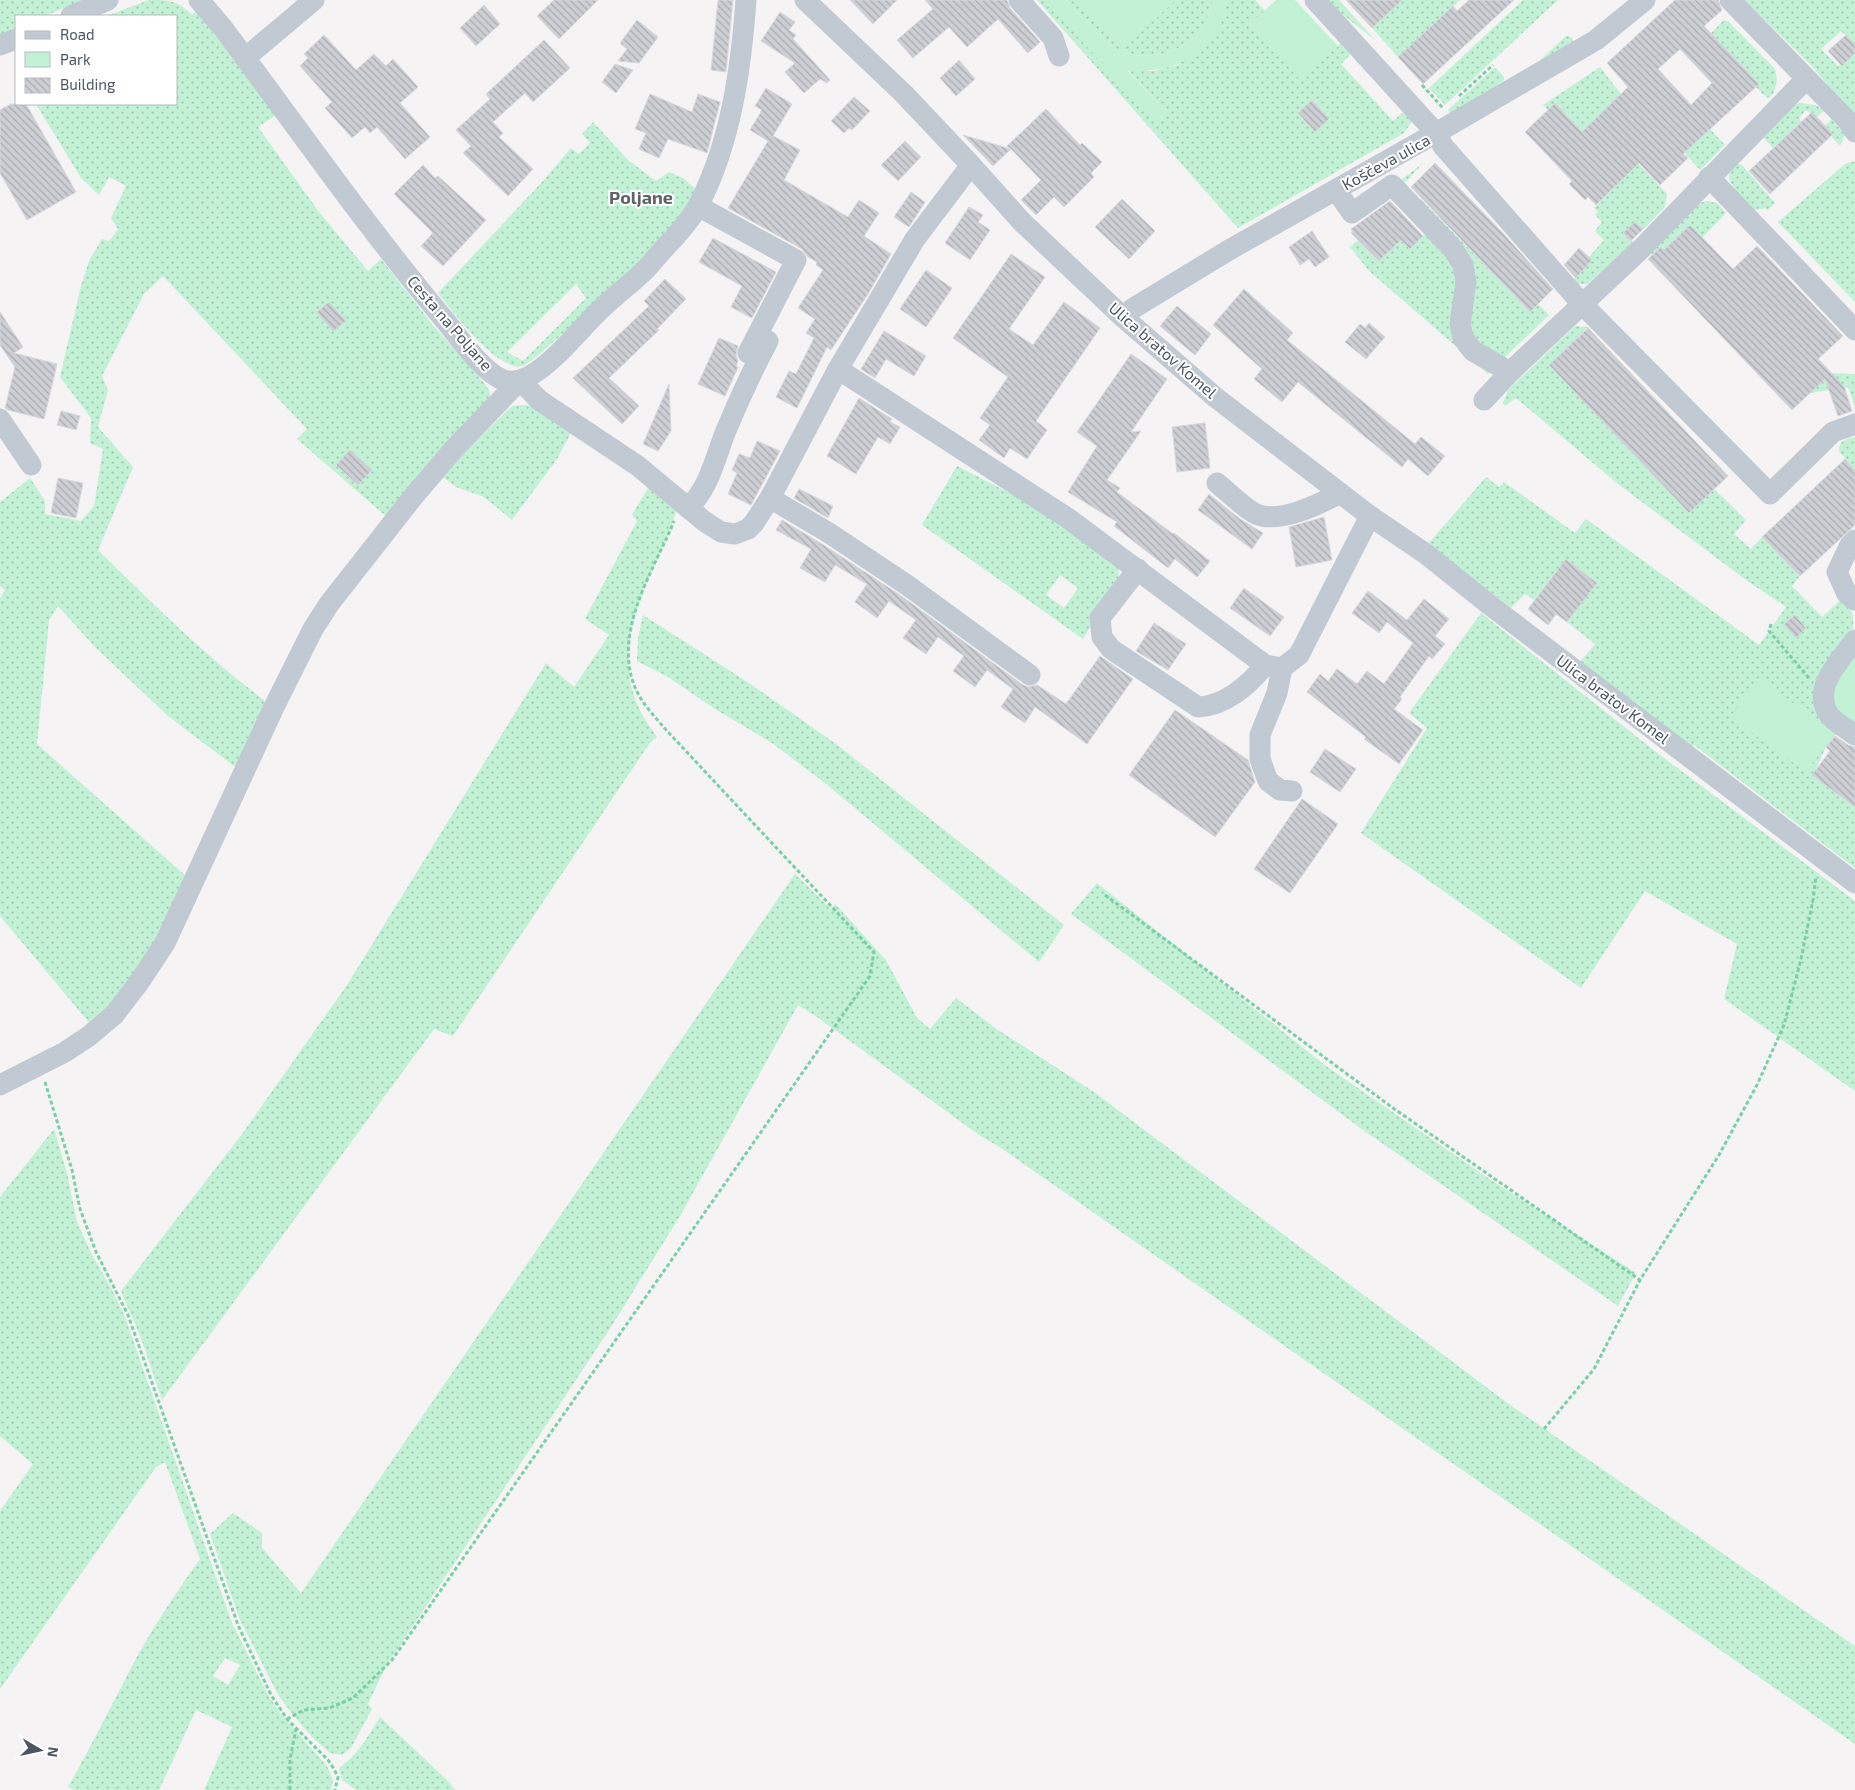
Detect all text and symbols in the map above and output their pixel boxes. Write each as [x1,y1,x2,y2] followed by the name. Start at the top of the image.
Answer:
[15,15,178,105] legend
[60,25,95,43] text: Road
[60,50,91,68] text: Park
[60,75,116,93] text: Building
[1338,130,1433,194] street label: Koščeva ulica
[609,186,673,208] district label: Poljane
[403,271,497,375] street label: Cesta na Poljane
[1106,298,1221,402] street label: Ulica bratov Komel
[1553,650,1674,747] street label: Ulica bratov Komel
[15,1725,65,1775] north arrow
[44,1746,63,1758] text: N

